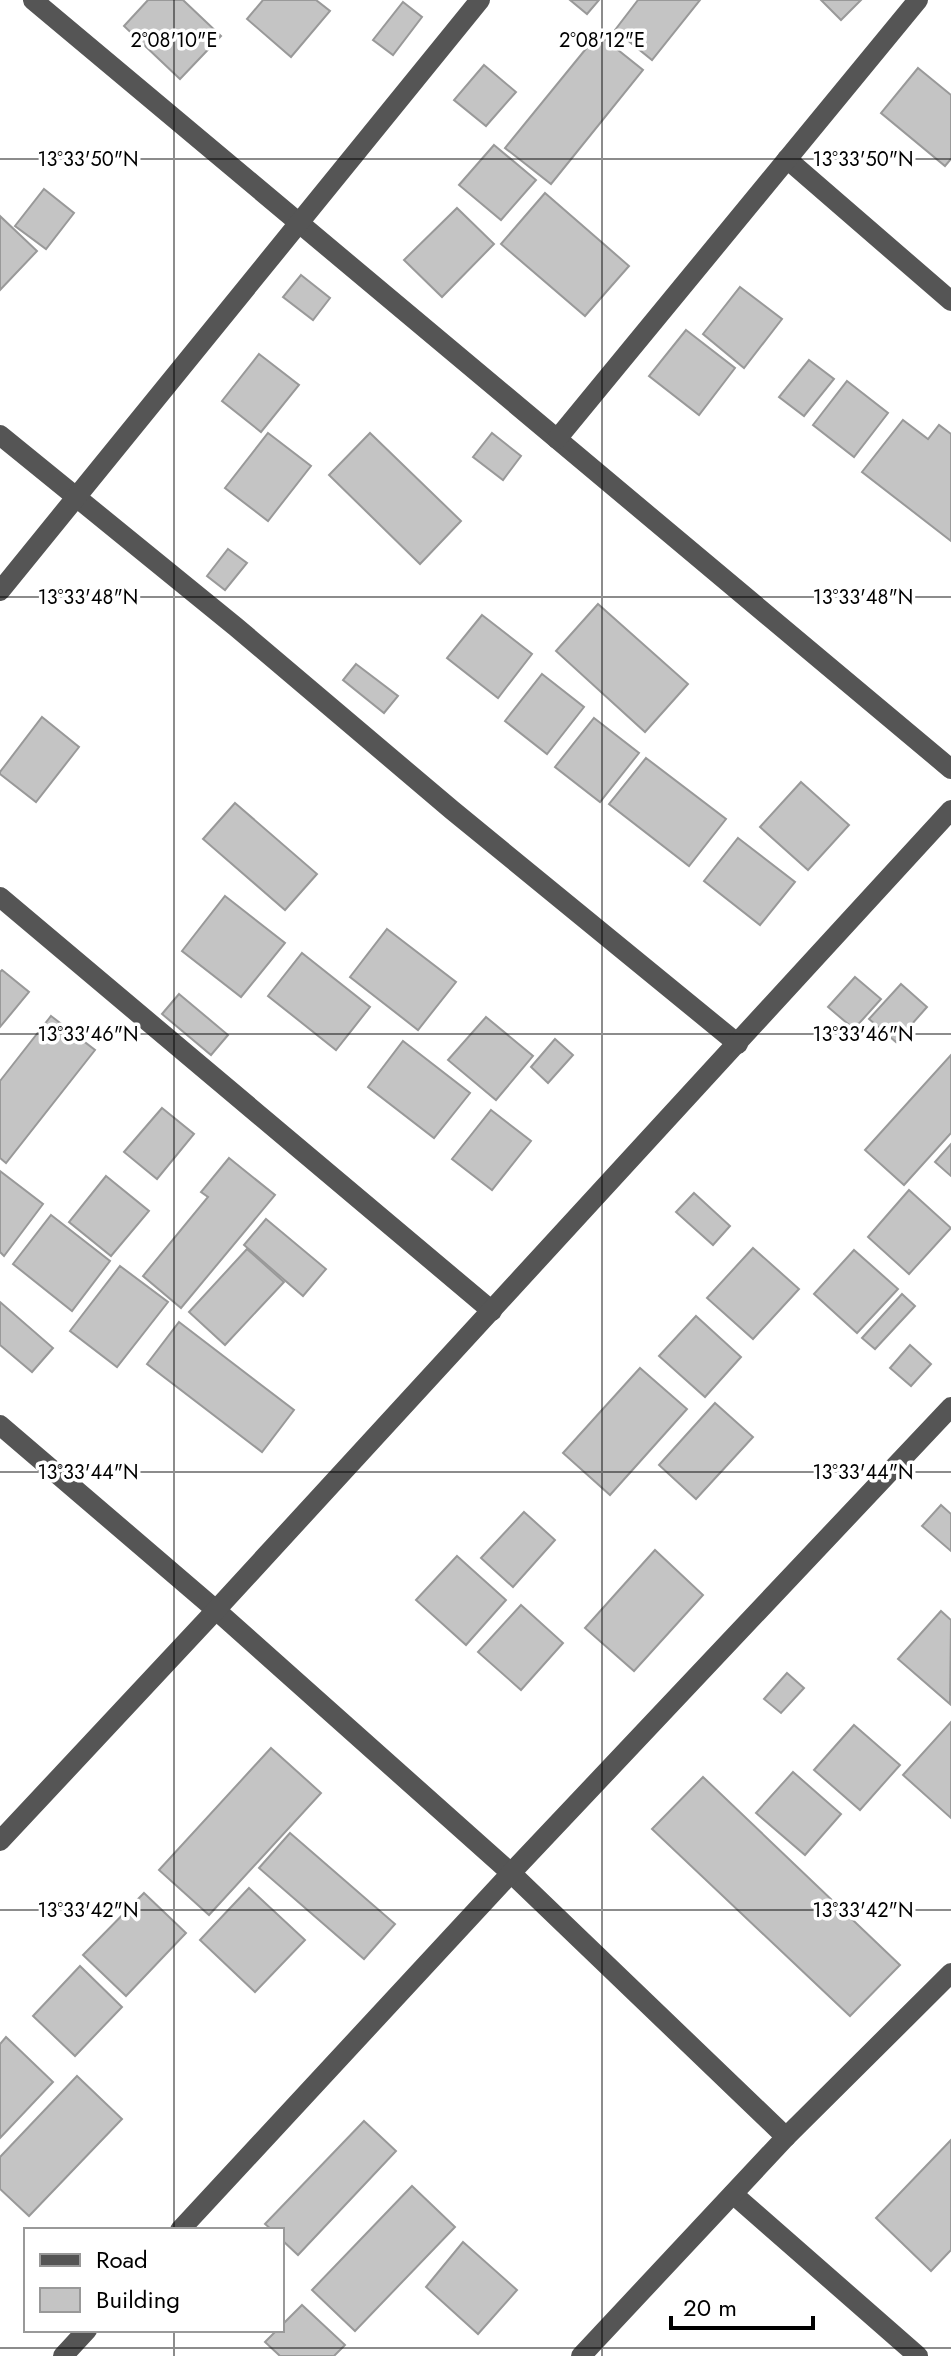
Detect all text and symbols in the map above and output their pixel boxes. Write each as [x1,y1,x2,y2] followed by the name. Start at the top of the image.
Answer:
[131,26,217,55] text: 2°08'10"E
[559,26,645,55] text: 2°08'12"E
[37,145,139,174] text: 13°33'50"N
[812,145,914,174] text: 13°33'50"N
[38,583,138,612] text: 13°33'48"N
[813,583,913,612] text: 13°33'48"N
[38,1020,139,1049] text: 13°33'46"N
[813,1020,914,1049] text: 13°33'46"N
[37,1458,139,1487] text: 13°33'44"N
[812,1458,914,1487] text: 13°33'44"N
[38,1896,138,1925] text: 13°33'42"N
[813,1896,913,1925] text: 13°33'42"N
[24,2228,284,2332] legend
[96,2242,148,2277] text: Road
[671,2280,813,2330] scale bar
[96,2282,180,2317] text: Building
[683,2290,737,2325] text: 20 m

